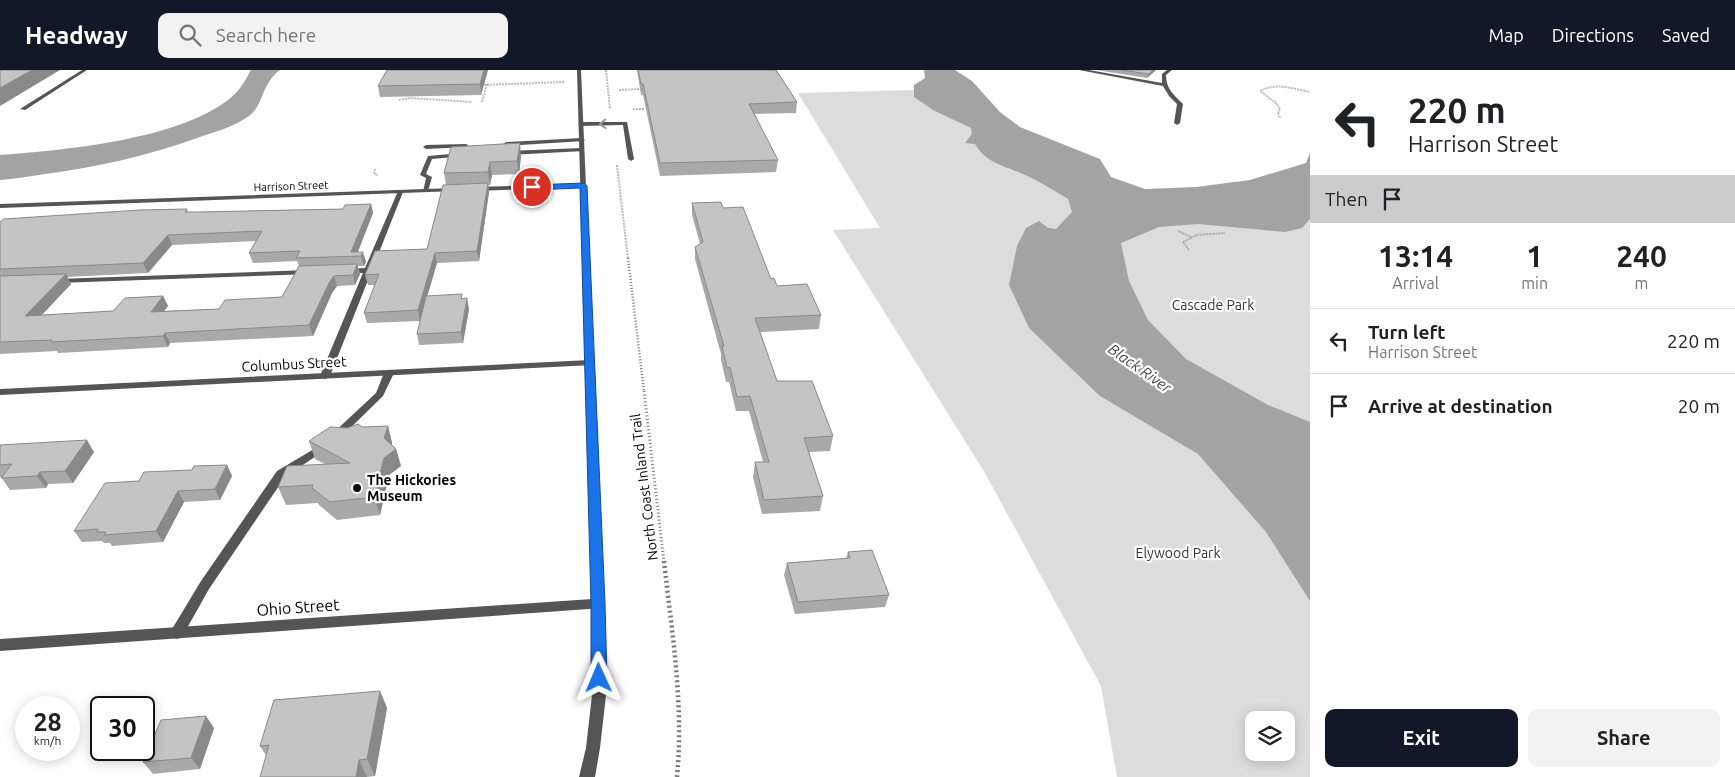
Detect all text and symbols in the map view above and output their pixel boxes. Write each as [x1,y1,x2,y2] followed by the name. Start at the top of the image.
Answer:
[158,13,508,58] search box
[176,21,204,49] icon: search
[25,22,128,49] text: Headway
[216,24,316,46] text: Search here
[1488,25,1524,45] text: Map
[1552,25,1634,45] text: Directions
[1662,25,1710,45] text: Saved
[1325,90,1390,155] icon: left
[1408,90,1506,130] text: 220 m
[599,118,607,129] one-way arrow
[1408,131,1558,156] text: Harrison Street
[511,166,553,208] pin
[518,173,546,201] icon: arrive
[253,179,329,193] street label: Harrison Street
[1378,185,1406,213] icon: arrive
[1325,188,1368,210] text: Then
[1378,239,1453,273] text: 13:14
[1526,239,1543,273] text: 1
[1616,239,1667,273] text: 240
[1392,274,1439,292] text: Arrival
[1521,274,1548,292] text: min
[1635,274,1648,292] text: m
[1172,297,1254,313] park label: Cascade Park
[1368,321,1446,343] text: Turn left
[1325,327,1353,355] icon: left
[1667,330,1720,352] text: 220 m
[1105,340,1176,397] water label: Black River
[1368,343,1477,361] text: Harrison Street
[241,353,347,375] street label: Columbus Street
[1325,392,1353,420] icon: arrive
[1368,395,1553,417] text: Arrive at destination
[1678,395,1720,417] text: 20 m
[627,412,661,561] street label: North Coast Inland Trail
[367,472,456,504] place label: The Hickories Museum
[351,482,363,494] marker: The Hickories Museum
[1136,545,1220,561] park label: Elywood Park
[256,595,341,619] street label: Ohio Street
[572,651,624,703] position arrow
[90,696,155,761] speed limit sign: 30
[33,708,62,736] text: 28
[1325,709,1518,767] button: Exit
[1528,709,1720,767] button: Share
[1245,711,1295,761] map controls
[1245,711,1295,761] button: layers
[34,734,61,747] text: km/h

